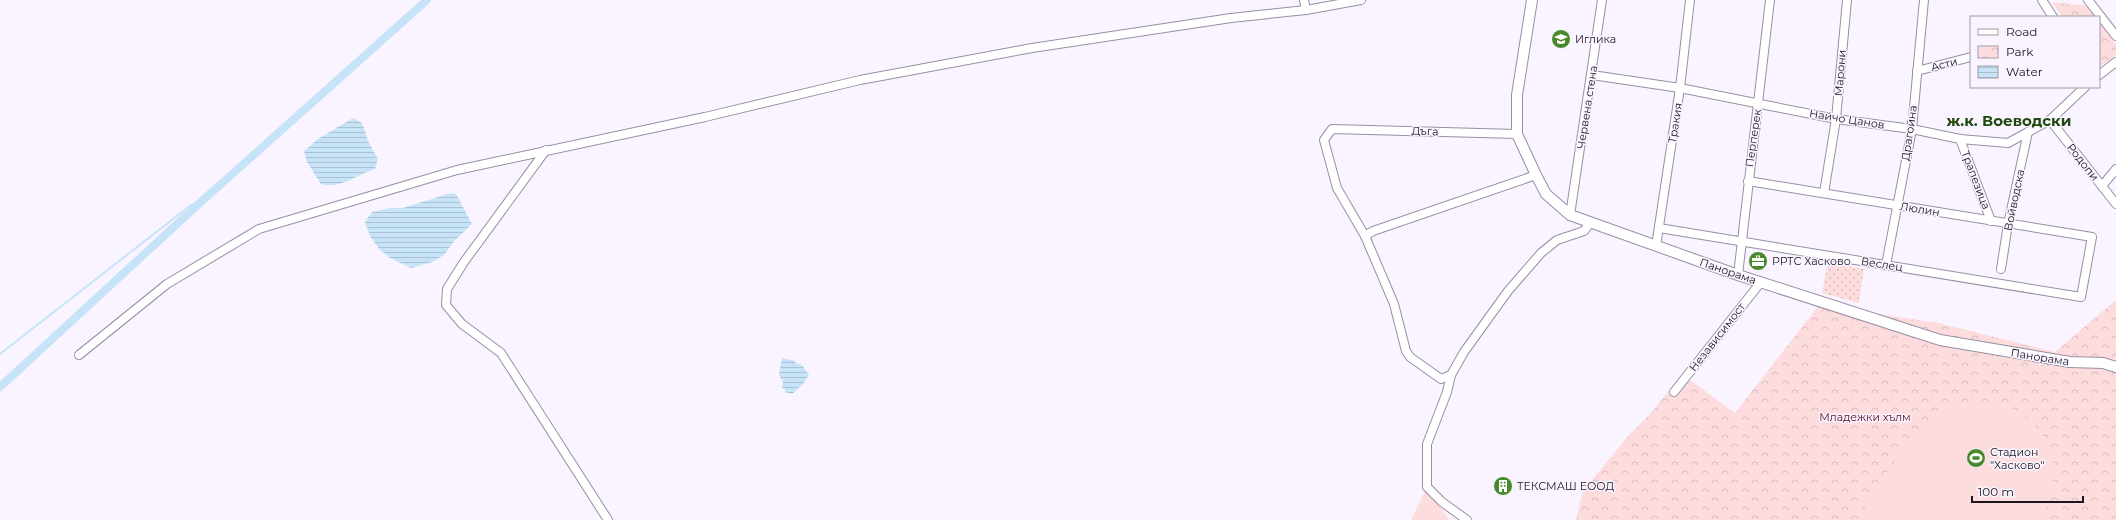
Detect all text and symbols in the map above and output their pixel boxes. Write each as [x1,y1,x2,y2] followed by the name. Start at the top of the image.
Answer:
[1970,16,2100,88] legend
[2006,24,2037,39] text: Road
[1550,28,1572,50] school or university icon: Иглика
[1575,32,1616,46] place label: Иглика
[2006,44,2034,59] text: Park
[1831,49,1849,97] street label: Марони
[1929,54,1959,74] street label: Асти
[1574,64,1600,150] street label: Червена стена
[2006,64,2043,79] text: Water
[1665,102,1685,144] street label: Тракия
[1898,104,1920,162] street label: Драгойна
[1808,106,1886,132] street label: Найчо Цанов
[1742,108,1764,168] street label: Перперек
[1947,111,2071,130] district label: ж.к. Воеводски
[1411,124,1439,138] street label: Дъга
[2064,140,2102,184] street label: Родопи
[1958,149,1994,211] street label: Трапезица
[2001,168,2027,232] street label: Войводска
[1899,199,1941,219] street label: Люлин
[1747,250,1769,272] office icon: РРТС Хасково
[1772,254,1851,268] place label: РРТС Хасково
[1860,254,1904,274] street label: Веслец
[1698,255,1758,287] street label: Панорама
[1686,299,1749,374] street label: Независимост
[2010,345,2070,369] street label: Панорама
[1819,410,1911,424] park label: Младежки хълм
[1990,445,2045,472] place label: Стадион "Хасково"
[1965,447,1987,469] sports icon: Стадион "Хасково"
[1492,475,1514,497] building icon: ТЕКСМАШ ЕООД
[1972,478,2083,504] scale bar
[1517,479,1614,493] place label: ТЕКСМАШ ЕООД
[1978,484,2014,499] text: 100 m

